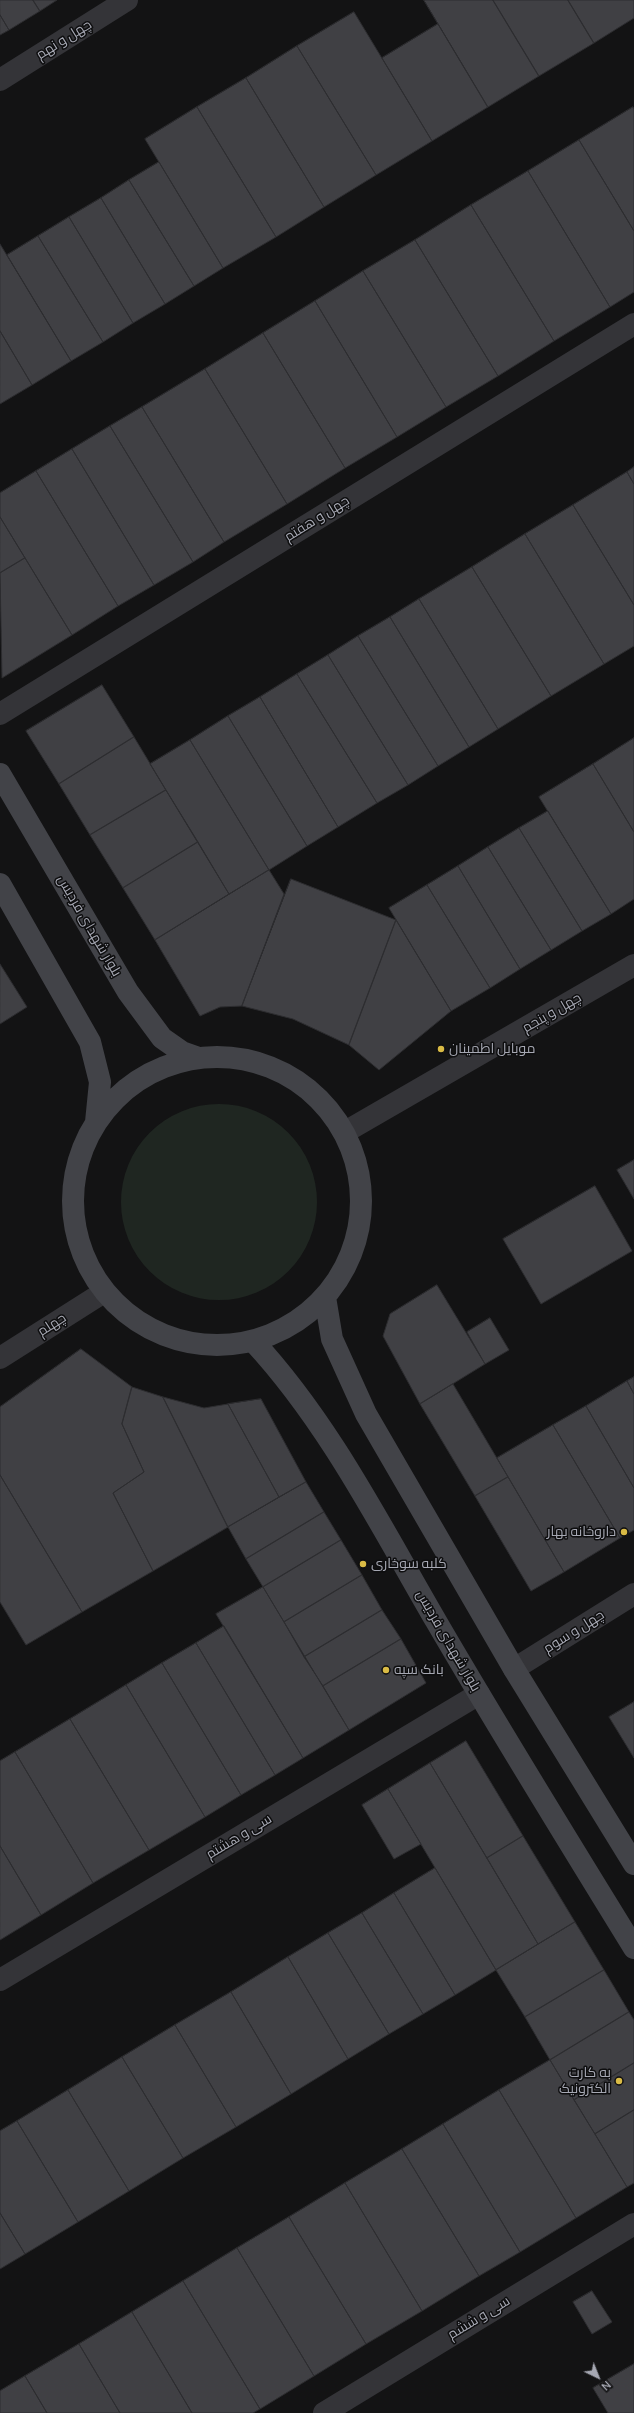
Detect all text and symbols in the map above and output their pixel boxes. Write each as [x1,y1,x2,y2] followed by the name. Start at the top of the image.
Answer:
[33,16,95,64] street label: چهل و نهم
[281,492,353,546] street label: چهل و هفتم
[53,872,125,980] street label: بلوار شهدای فردیس
[519,989,585,1037] street label: چهل و پنجم
[449,1041,536,1057] place label: موبایل اطمینان
[436,1044,446,1054] marker: موبایل اطمینان
[35,1310,69,1340] street label: چهلم
[547,1524,616,1540] place label: داروخانه بهار
[619,1527,629,1537] marker: داروخانه بهار
[371,1556,447,1572] place label: کلبه سوخاری
[358,1559,368,1569] marker: کلبه سوخاری
[412,1587,484,1695] street label: بلوار شهدای فردیس
[541,1607,607,1657] street label: چهل و سوم
[394,1662,444,1678] place label: بانک سپه
[381,1665,391,1675] marker: بانک سپه
[203,1811,275,1863] street label: سی و هشتم
[559,2065,611,2098] place label: به کارت الکترونیک
[614,2076,624,2086] marker: به کارت الکترونیک
[445,2293,513,2343] street label: سی و ششم
[578,2357,618,2397] north arrow
[599,2378,615,2394] text: N

